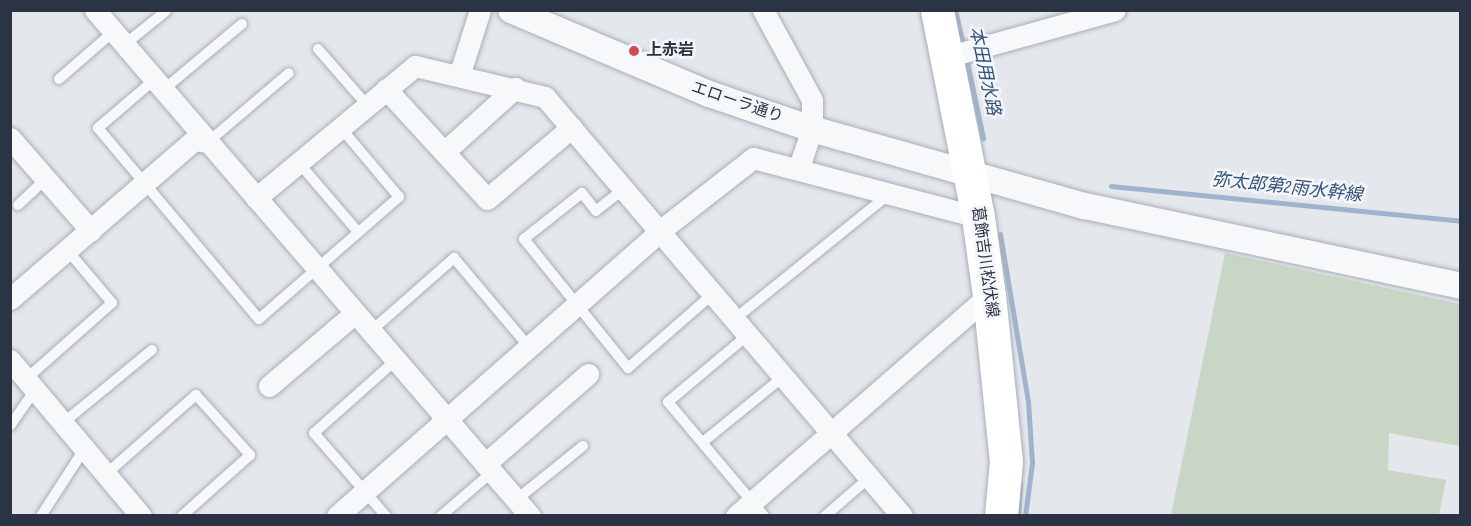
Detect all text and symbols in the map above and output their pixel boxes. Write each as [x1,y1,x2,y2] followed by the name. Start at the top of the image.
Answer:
[964,25,1004,117] water label: 本田用水路
[646,41,694,61] place label: 上赤岩
[627,44,641,58] marker: 上赤岩
[688,78,786,128] street label: エローラ通り
[1211,169,1363,207] water label: 弥太郎第2雨水幹線
[967,205,1001,319] street label: 葛飾吉川松伏線

